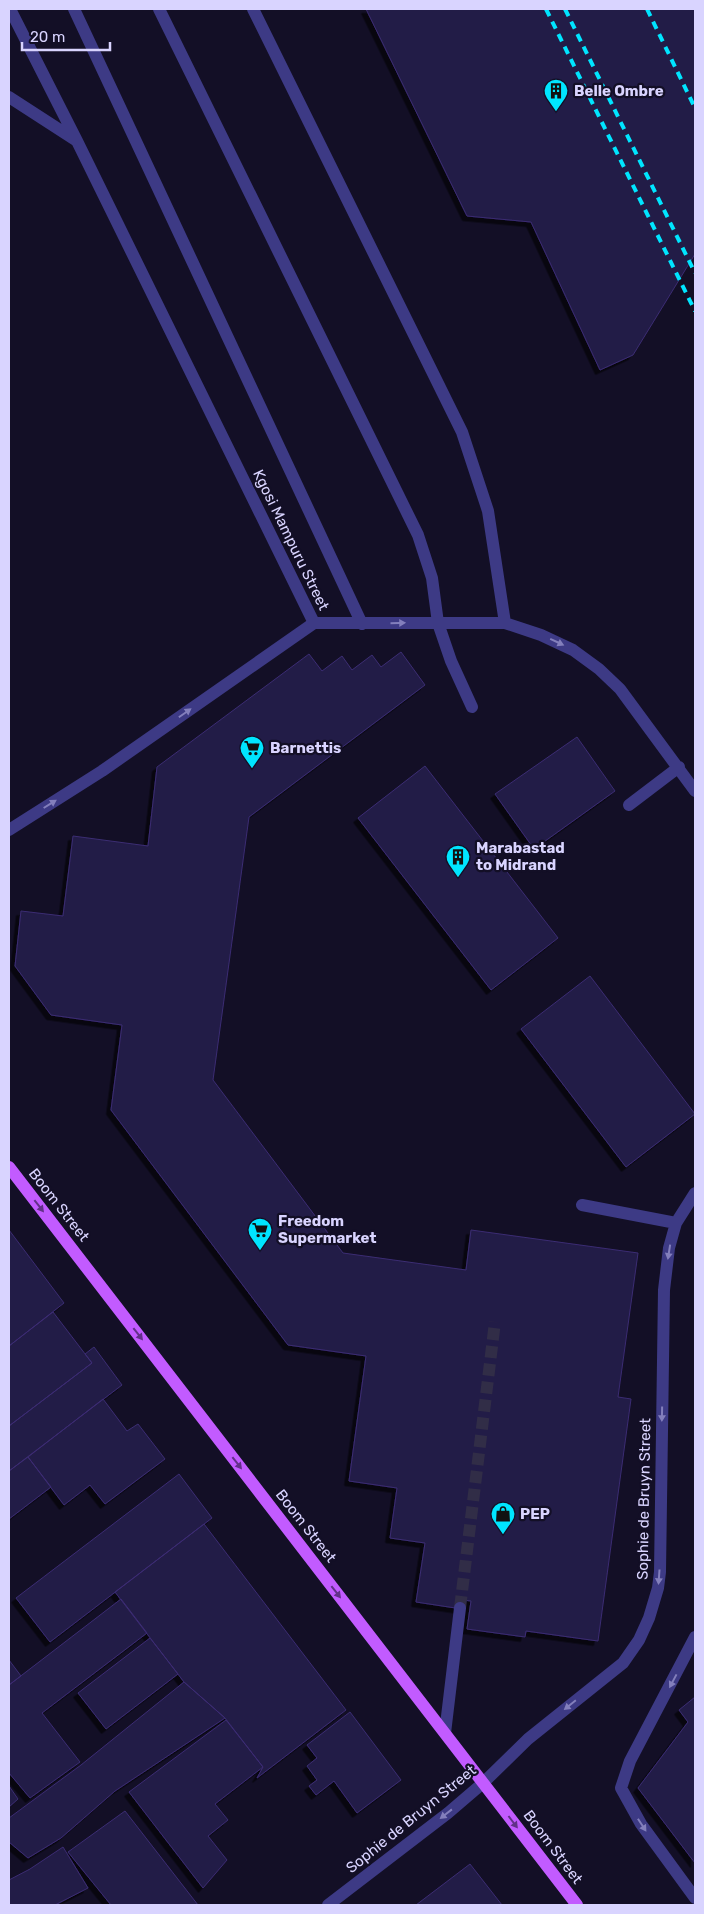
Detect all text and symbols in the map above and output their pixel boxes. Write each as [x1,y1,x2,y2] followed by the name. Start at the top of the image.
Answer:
[22,20,110,52] scale bar
[30,28,65,46] text: 20 m
[543,78,569,112] building icon: Belle Ombre
[574,82,664,100] place label: Belle Ombre
[249,467,333,613] street label: Kgosi Mampuru Street
[390,619,406,627] one-way arrow
[550,639,564,647] one-way arrow
[178,708,192,718] one-way arrow
[239,735,265,769] supermarket icon: Barnettis
[270,739,341,757] place label: Barnettis
[43,799,57,809] one-way arrow
[476,839,565,874] place label: Marabastad to Midrand
[445,844,471,878] building icon: Marabastad to Midrand
[25,1165,93,1245] street label: Boom Street
[33,1199,44,1212] one-way arrow
[278,1212,376,1247] place label: Freedom Supermarket
[247,1217,273,1251] supermarket icon: Freedom Supermarket
[665,1245,673,1261] one-way arrow
[132,1327,143,1340] one-way arrow
[658,1407,666,1423] one-way arrow
[634,1418,654,1580] street label: Sophie de Bruyn Street
[232,1456,242,1470] one-way arrow
[272,1486,340,1566] street label: Boom Street
[490,1501,516,1535] shop icon: PEP
[520,1505,550,1523] place label: PEP
[655,1569,663,1585] one-way arrow
[331,1585,341,1599] one-way arrow
[669,1673,677,1688] one-way arrow
[564,1700,577,1711] one-way arrow
[342,1761,480,1877] street label: Sophie de Bruyn Street
[519,1807,587,1888] street label: Boom Street
[440,1809,453,1820] one-way arrow
[508,1815,518,1829] one-way arrow
[637,1818,647,1832] one-way arrow

